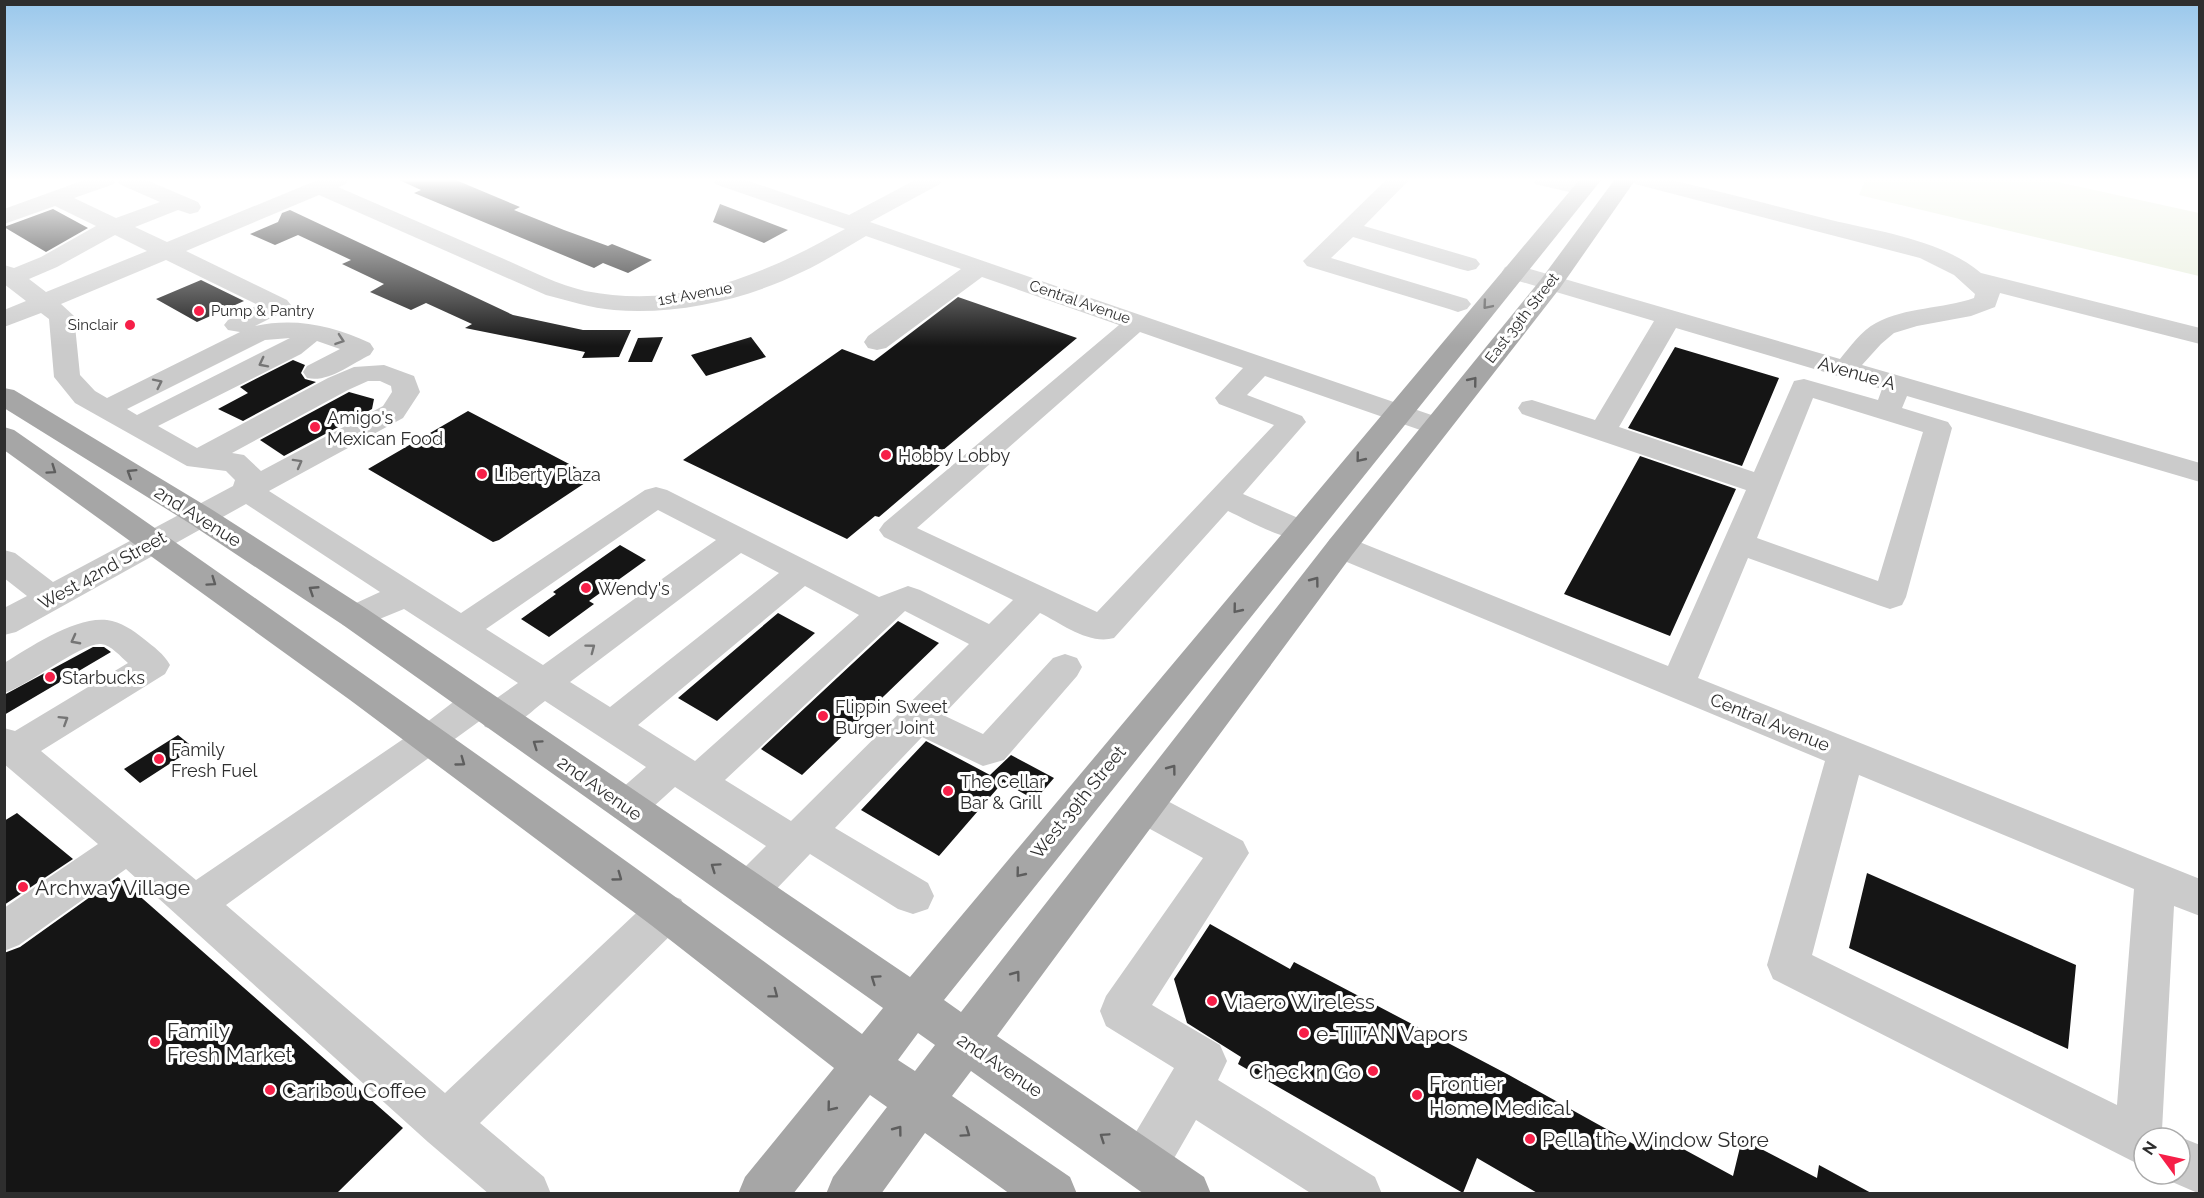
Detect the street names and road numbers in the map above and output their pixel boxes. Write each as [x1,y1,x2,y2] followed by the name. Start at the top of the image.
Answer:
[1481,269,1563,367] street label: East 39th Street
[1027,276,1133,328] street label: Central Avenue
[657,279,734,309] street label: 1st Avenue
[1816,352,1898,394] street label: Avenue A
[151,481,246,551] street label: 2nd Avenue
[34,526,170,614] street label: West 42nd Street
[1707,688,1833,756] street label: Central Avenue
[1026,742,1130,862] street label: West 39th Street
[554,751,647,825] street label: 2nd Avenue
[953,1029,1047,1101] street label: 2nd Avenue

